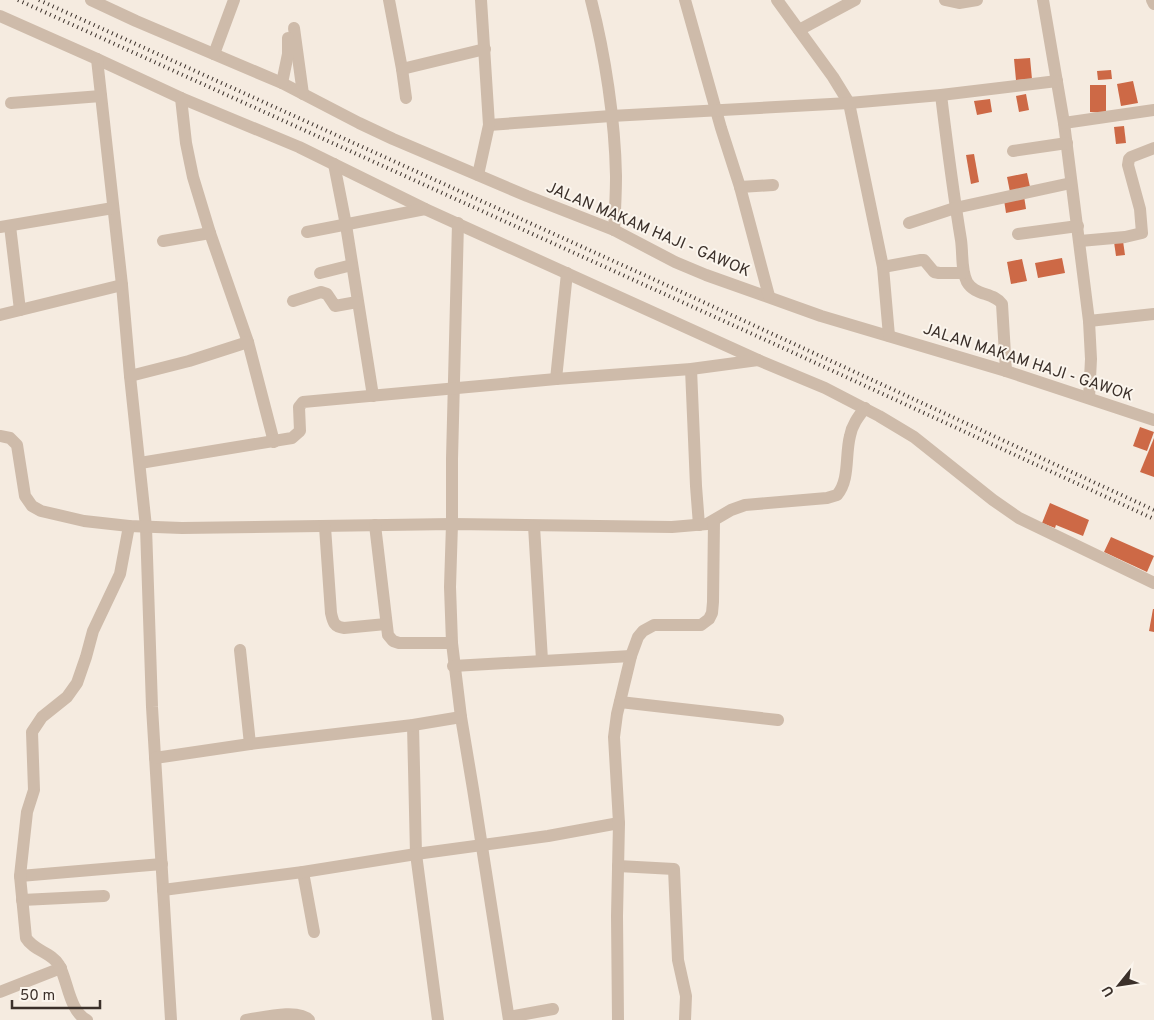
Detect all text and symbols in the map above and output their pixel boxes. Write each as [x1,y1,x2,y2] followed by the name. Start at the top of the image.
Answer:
[543,178,753,282] street label: JALAN MAKAM HAJI - GAWOK
[920,320,1136,406] street label: JALAN MAKAM HAJI - GAWOK
[1094,960,1144,1010] north arrow
[12,978,100,1010] scale bar
[1099,982,1119,999] text: U
[20,987,55,1006] text: 50 m

